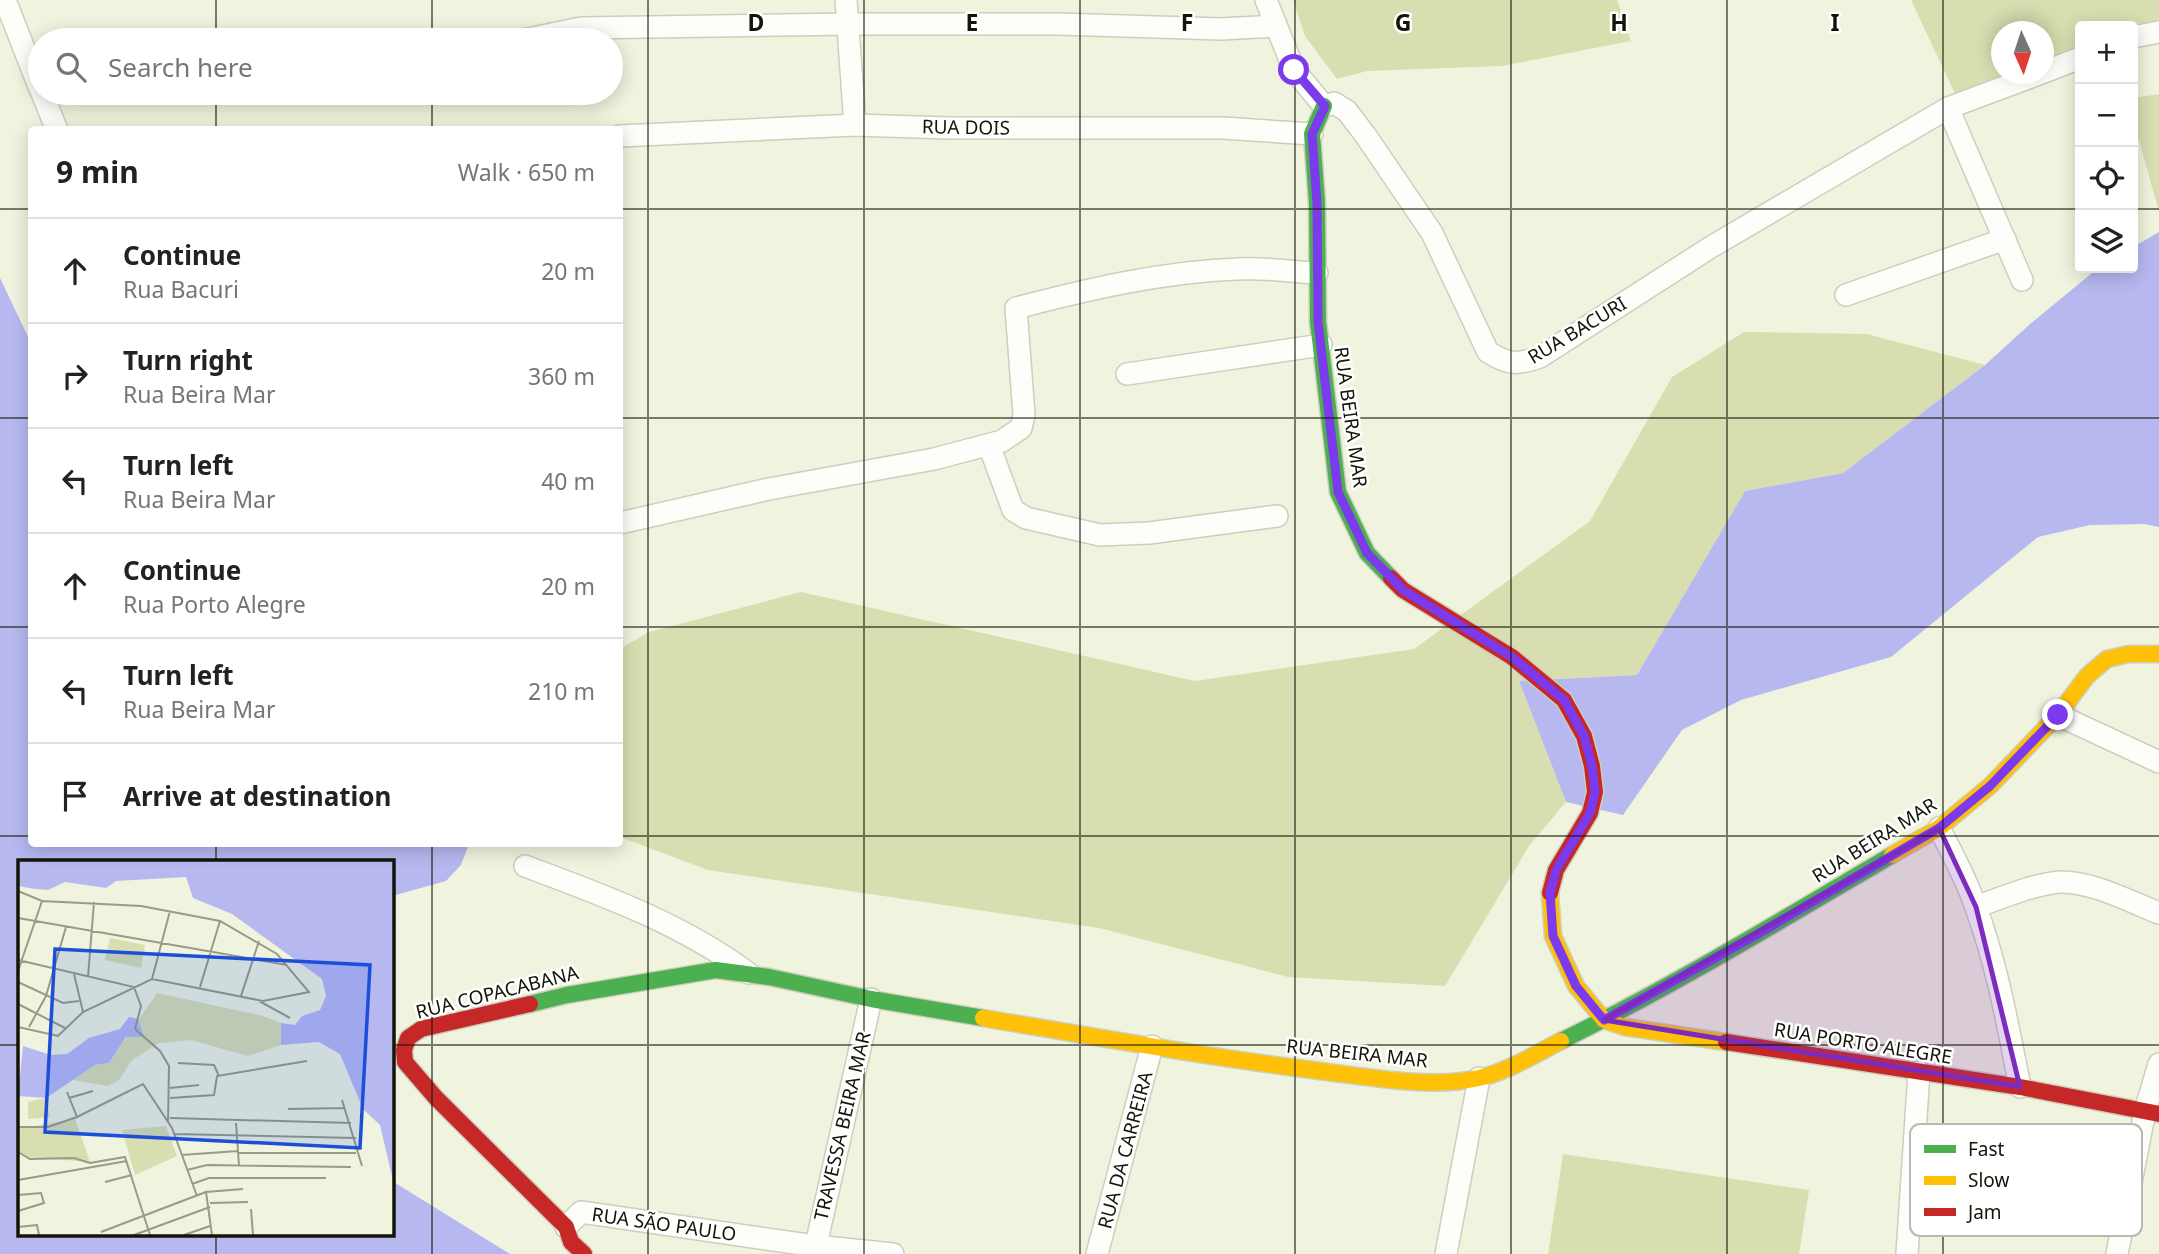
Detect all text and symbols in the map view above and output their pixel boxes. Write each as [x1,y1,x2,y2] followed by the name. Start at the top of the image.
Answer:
[748,6,764,38] text: D
[966,6,978,38] text: E
[1181,6,1193,38] text: F
[1395,6,1411,38] text: G
[1610,6,1628,38] text: H
[1831,6,1840,38] text: I
[1991,21,2054,84] north arrow
[2075,21,2138,273] map controls
[2075,21,2138,84] button: +
[28,28,623,105] search box
[52,48,90,86] icon: search
[108,49,253,85] text: Search here
[1278,54,1309,85] route start
[2075,84,2138,147] button: −
[922,113,1010,141] street label: RUA DOIS
[2075,147,2138,210] button: locate
[56,151,139,192] text: 9 min
[458,156,595,188] text: Walk · 650 m
[2075,210,2138,273] button: layers
[123,237,241,273] text: Continue
[56,252,94,290] icon: ahead
[541,255,595,287] text: 20 m
[123,273,239,305] text: Rua Bacuri
[1523,290,1631,370] street label: RUA BACURI
[123,342,253,378] text: Turn right
[1328,345,1374,489] street label: RUA BEIRA MAR
[56,357,94,395] icon: right
[528,360,595,392] text: 360 m
[123,378,275,410] text: Rua Beira Mar
[123,447,234,483] text: Turn left
[56,462,94,500] icon: left
[541,465,595,497] text: 40 m
[123,483,275,515] text: Rua Beira Mar
[123,552,241,588] text: Continue
[56,567,94,605] icon: ahead
[541,570,595,602] text: 20 m
[123,588,306,620] text: Rua Porto Alegre
[123,657,234,693] text: Turn left
[56,672,94,710] icon: left
[528,675,595,707] text: 210 m
[123,693,275,725] text: Rua Beira Mar
[2042,699,2073,730] route end
[56,777,94,815] icon: arrive
[123,778,392,814] text: Arrive at destination
[1807,791,1941,889] street label: RUA BEIRA MAR
[18,860,394,1236] inset map
[413,959,582,1025] street label: RUA COPACABANA
[1772,1016,1954,1070] street label: RUA PORTO ALEGRE
[808,1029,876,1223] street label: TRAVESSA BEIRA MAR
[1285,1033,1429,1073] street label: RUA BEIRA MAR
[1091,1068,1159,1232] street label: RUA DA CARREIRA
[1910,1124,2142,1236] legend
[1968,1136,2005,1162] text: Fast
[1968,1167,2009,1193] text: Slow
[1966,1199,2002,1225] text: Jam
[590,1201,738,1247] street label: RUA SÃO PAULO

